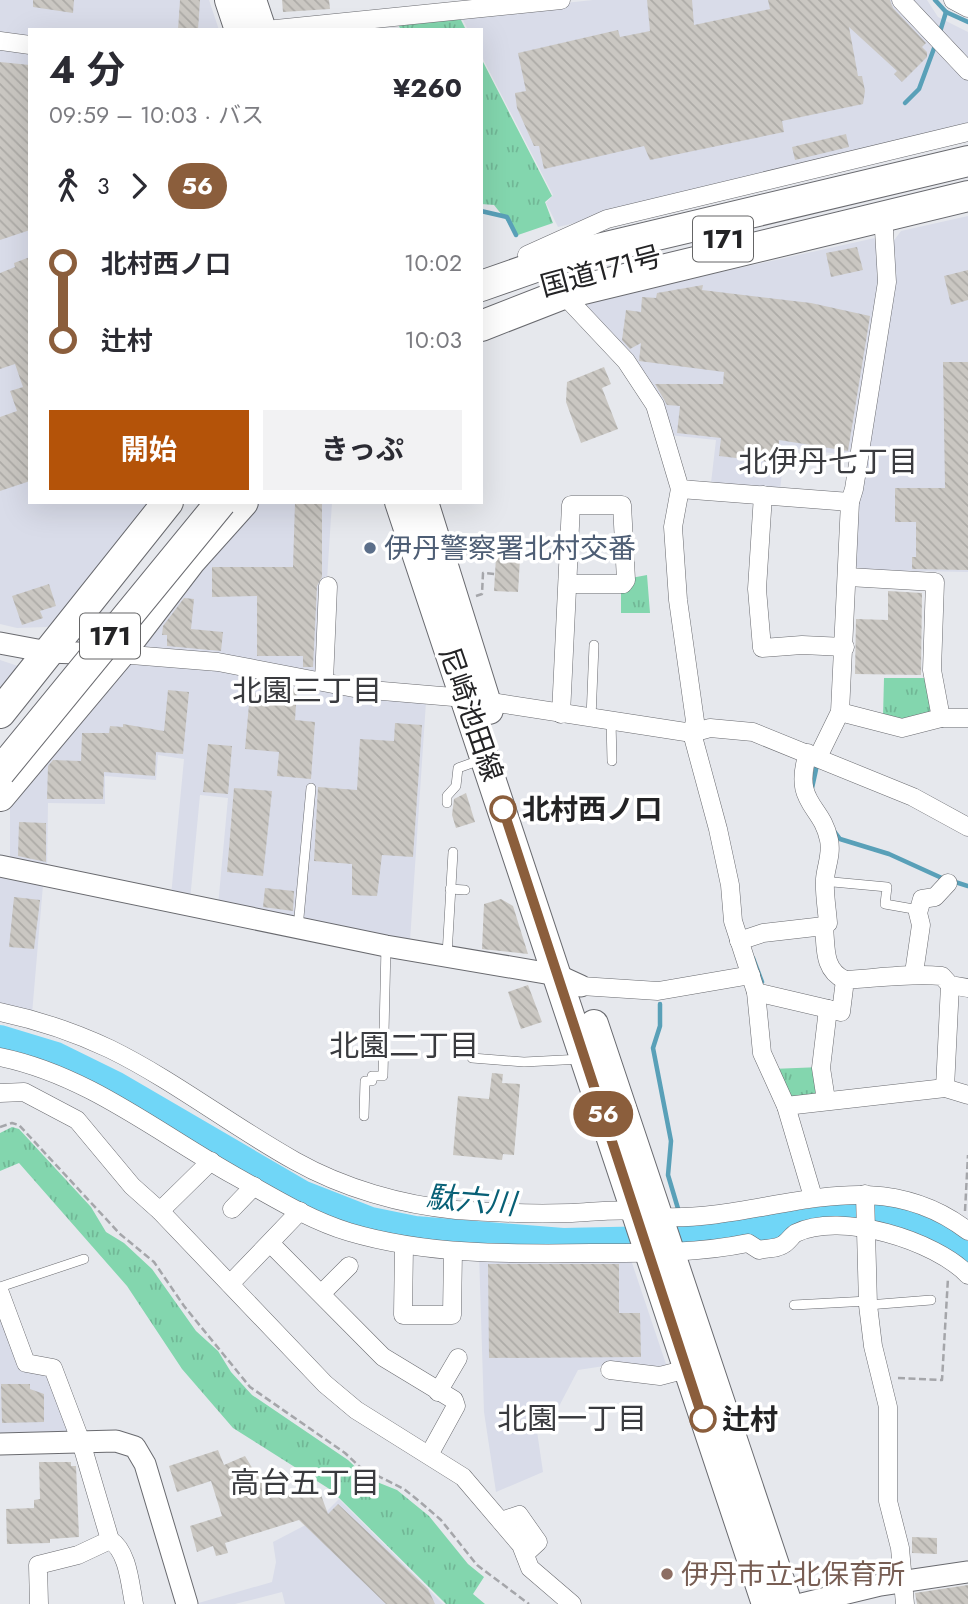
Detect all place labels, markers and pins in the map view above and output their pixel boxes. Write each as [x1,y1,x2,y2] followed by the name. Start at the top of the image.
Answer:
[384,528,636,569] place label: 伊丹警察署北村交番
[362,540,378,556] marker: 伊丹警察署北村交番
[522,789,662,830] place label: 北村西ノ口
[490,796,516,822] marker: 北村西ノ口
[722,1399,778,1440] place label: 辻村
[690,1406,716,1432] marker: 辻村
[681,1554,905,1595] place label: 伊丹市立北保育所
[659,1566,675,1582] marker: 伊丹市立北保育所

